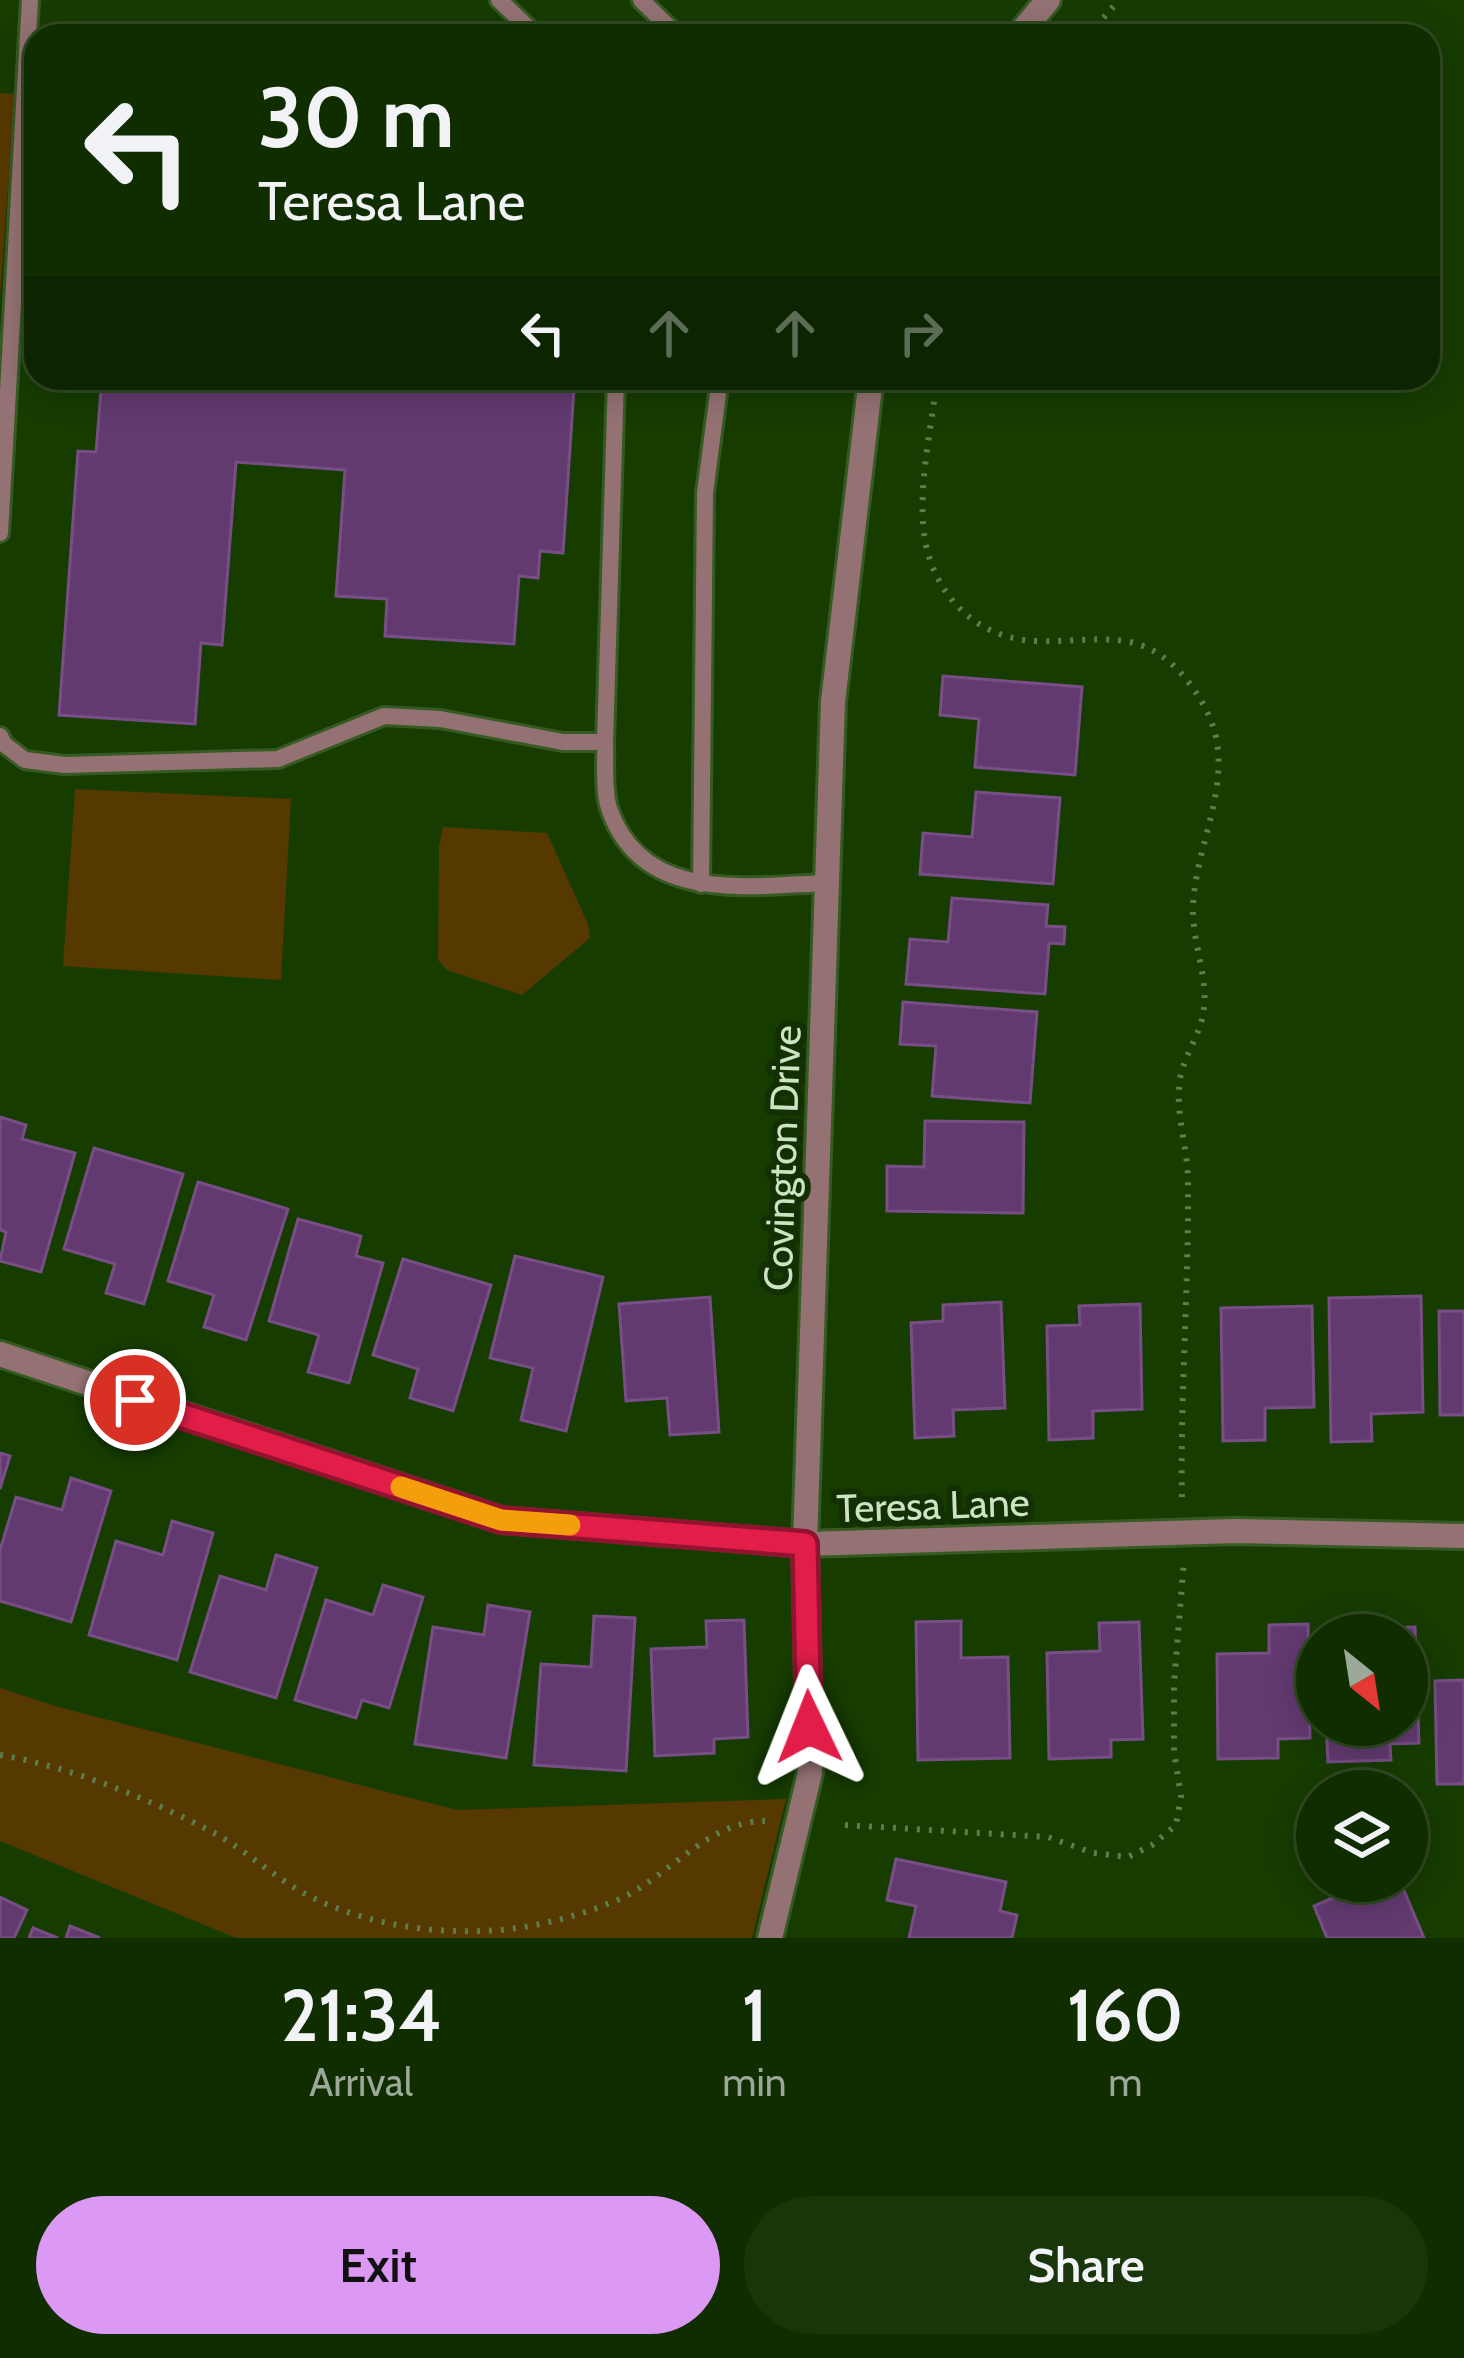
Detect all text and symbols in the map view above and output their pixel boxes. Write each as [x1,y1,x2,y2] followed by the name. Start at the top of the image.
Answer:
[258,66,454,168] text: 30 m
[60,72,216,228] icon: left
[258,168,525,234] text: Teresa Lane
[510,300,576,366] icon: left
[636,300,702,366] icon: ahead
[762,300,828,366] icon: ahead
[888,300,954,366] icon: right
[753,1024,811,1292] street label: Covington Drive
[84,1349,186,1451] pin
[102,1367,168,1433] icon: arrive
[836,1478,1030,1532] street label: Teresa Lane
[1296,1614,1428,1746] north arrow
[1296,1614,1428,1902] map controls
[746,1664,872,1790] position arrow
[1296,1770,1428,1902] button: layers
[280,1972,442,2059] text: 21:34
[742,1972,767,2059] text: 1
[1067,1972,1184,2059] text: 160
[309,2058,413,2106] text: Arrival
[722,2058,787,2106] text: min
[1108,2058,1142,2106] text: m
[36,2196,720,2334] button: Exit
[744,2196,1428,2334] button: Share

